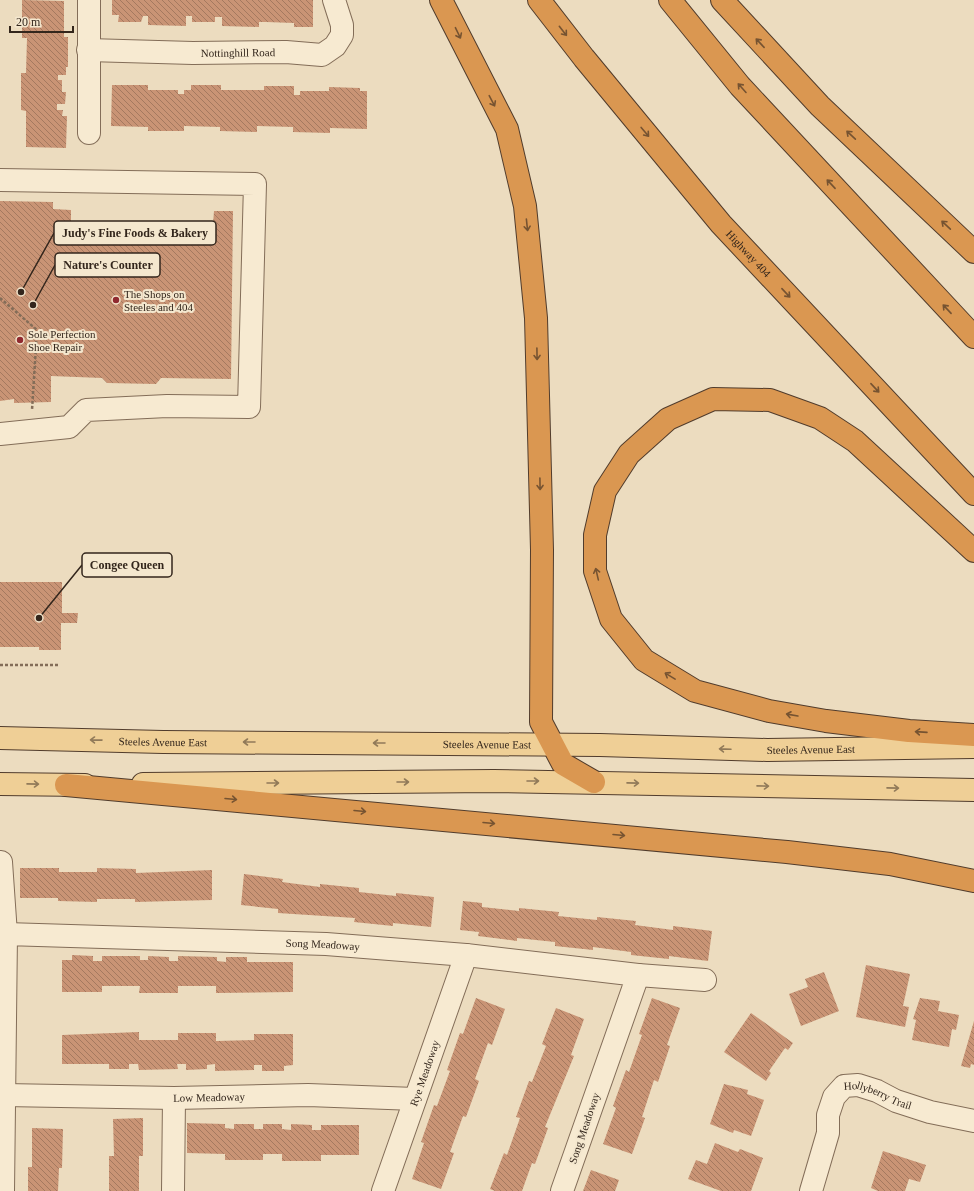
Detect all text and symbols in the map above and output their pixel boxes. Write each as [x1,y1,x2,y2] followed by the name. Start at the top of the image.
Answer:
[10,8,73,34] scale bar
[16,15,41,29] text: 20 m
[559,25,567,36] one-way arrow
[454,27,462,39] one-way arrow
[756,38,765,48] one-way arrow
[201,46,276,59] street label: Nottinghill Road
[738,83,747,94] one-way arrow
[489,95,496,107] one-way arrow
[640,126,649,137] one-way arrow
[846,131,856,140] one-way arrow
[827,179,836,189] one-way arrow
[523,218,531,231] one-way arrow
[941,220,951,230] one-way arrow
[54,221,216,245] callout: Judy's Fine Foods & Bakery
[62,226,208,240] text: Judy's Fine Foods & Bakery
[724,228,774,280] street label: Highway 404
[55,253,160,277] callout: Nature's Counter
[63,258,153,272] text: Nature's Counter
[124,288,194,313] place label: The Shops on Steeles and 404
[781,288,790,298] one-way arrow
[111,295,121,305] marker: The Shops on Steeles and 404
[943,304,952,314] one-way arrow
[28,328,96,353] place label: Sole Perfection Shoe Repair
[15,335,25,345] marker: Sole Perfection Shoe Repair
[533,347,541,360] one-way arrow
[870,383,879,393] one-way arrow
[537,477,544,490] one-way arrow
[82,553,172,577] callout: Congee Queen
[90,558,164,572] text: Congee Queen
[592,568,600,581] one-way arrow
[664,671,675,680] one-way arrow
[786,711,799,719] one-way arrow
[915,728,928,736] one-way arrow
[119,735,207,748] street label: Steeles Avenue East
[90,736,103,744] one-way arrow
[243,738,256,746] one-way arrow
[443,738,531,751] street label: Steeles Avenue East
[373,739,386,747] one-way arrow
[767,743,855,756] street label: Steeles Avenue East
[719,745,732,753] one-way arrow
[396,778,409,786] one-way arrow
[526,778,539,785] one-way arrow
[266,779,279,787] one-way arrow
[626,779,639,787] one-way arrow
[26,780,39,788] one-way arrow
[756,782,769,789] one-way arrow
[886,785,899,792] one-way arrow
[224,795,237,803] one-way arrow
[353,808,366,815] one-way arrow
[482,820,495,827] one-way arrow
[612,832,625,839] one-way arrow
[286,937,361,953] street label: Song Meadoway
[407,1038,442,1108] street label: Rye Meadoway
[843,1079,913,1112] street label: Hollyberry Trail
[173,1090,246,1104] street label: Low Meadoway
[566,1090,602,1165] street label: Song Meadoway

